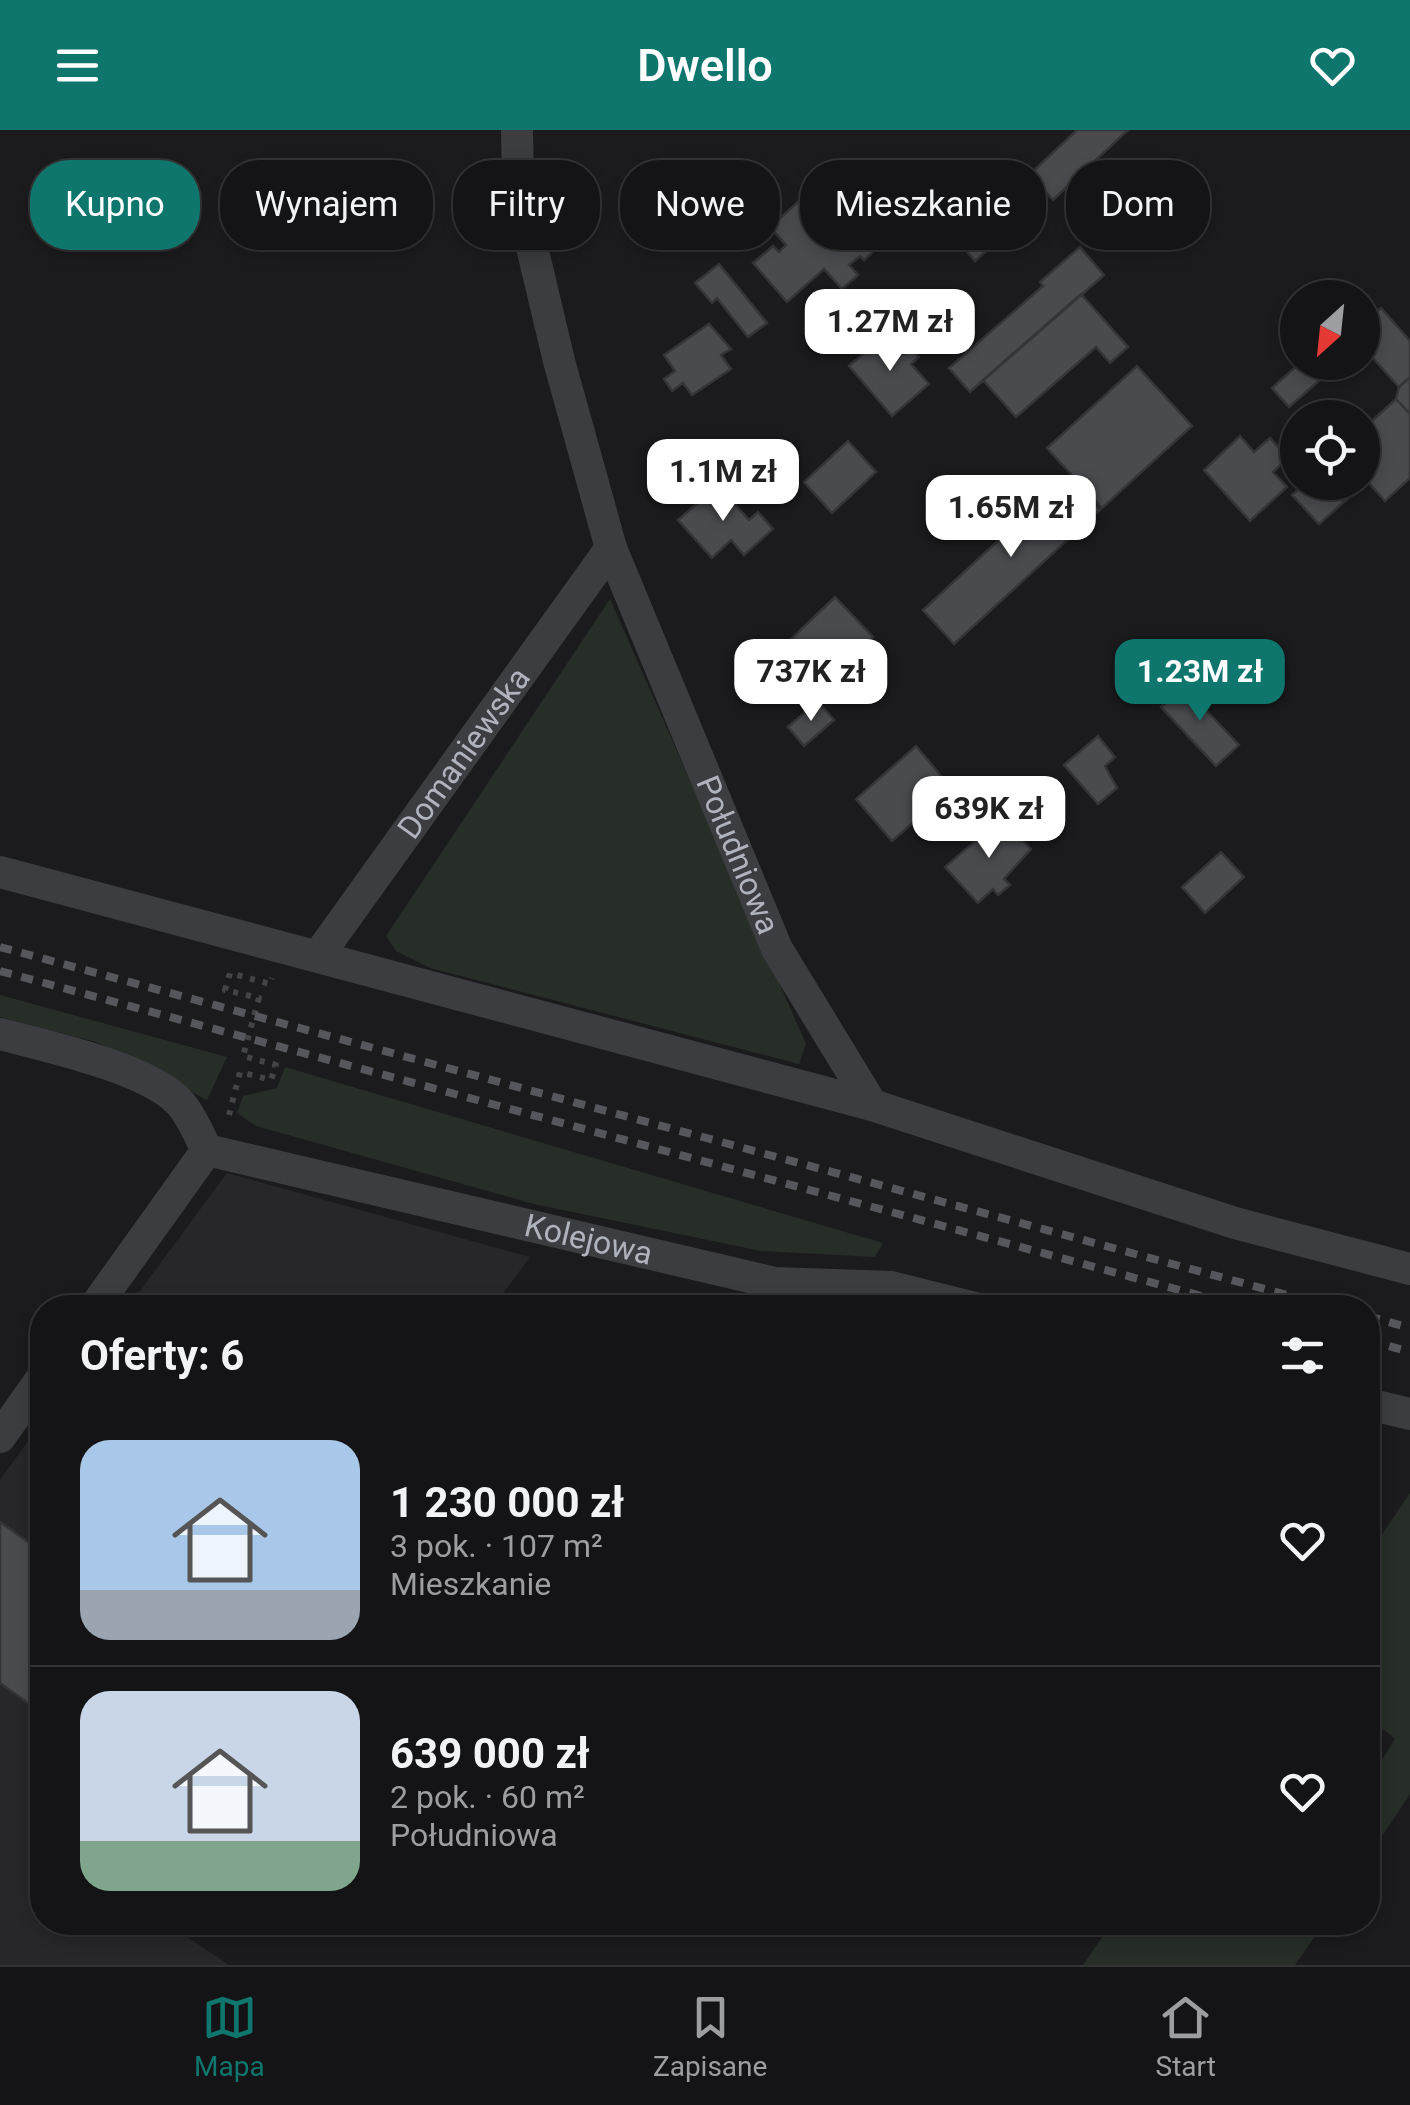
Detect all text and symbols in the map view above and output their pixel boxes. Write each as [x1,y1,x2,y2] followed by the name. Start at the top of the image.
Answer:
[50,38,105,93] icon: menu
[1305,38,1360,93] icon: heart
[637,39,773,92] text: Dwello
[30,160,200,250] chip: Kupno
[220,160,433,250] chip: Wynajem
[453,160,600,250] chip: Filtry
[620,160,780,250] chip: Nowe
[800,160,1046,250] chip: Mieszkanie
[1066,160,1210,250] chip: Dom
[1280,280,1380,380] north arrow
[1280,280,1380,500] map controls
[787,289,993,374] pin: 1.27M zł
[827,302,953,340] text: 1.27M zł
[1280,400,1380,500] button: locate
[631,439,815,524] pin: 1.1M zł
[669,452,777,490] text: 1.1M zł
[908,475,1114,560] pin: 1.65M zł
[948,488,1074,526] text: 1.65M zł
[719,639,903,724] pin: 737K zł
[1097,639,1303,724] pin: 1.23M zł
[756,652,866,690] text: 737K zł
[1137,652,1263,690] text: 1.23M zł
[390,660,538,846] street label: Domaniewska
[688,770,788,940] street label: Południowa
[897,776,1081,861] pin: 639K zł
[934,789,1044,827] text: 639K zł
[521,1206,656,1273] street label: Kolejowa
[1275,1328,1330,1383] icon: filters
[80,1331,244,1380] text: Oferty: 6
[390,1478,624,1527] text: 1 230 000 zł
[160,1480,280,1600] icon: home
[1275,1513,1330,1568] icon: heart
[390,1527,603,1565] text: 3 pok. · 107 m²
[390,1565,551,1603] text: Mieszkanie
[390,1729,590,1778] text: 639 000 zł
[160,1731,280,1851] icon: home
[1275,1764,1330,1819] icon: heart
[390,1778,585,1816] text: 2 pok. · 60 m²
[390,1816,558,1854] text: Południowa
[194,1990,265,2083] tab: Mapa
[653,1990,767,2083] tab: Zapisane
[1156,1990,1216,2083] tab: Start

